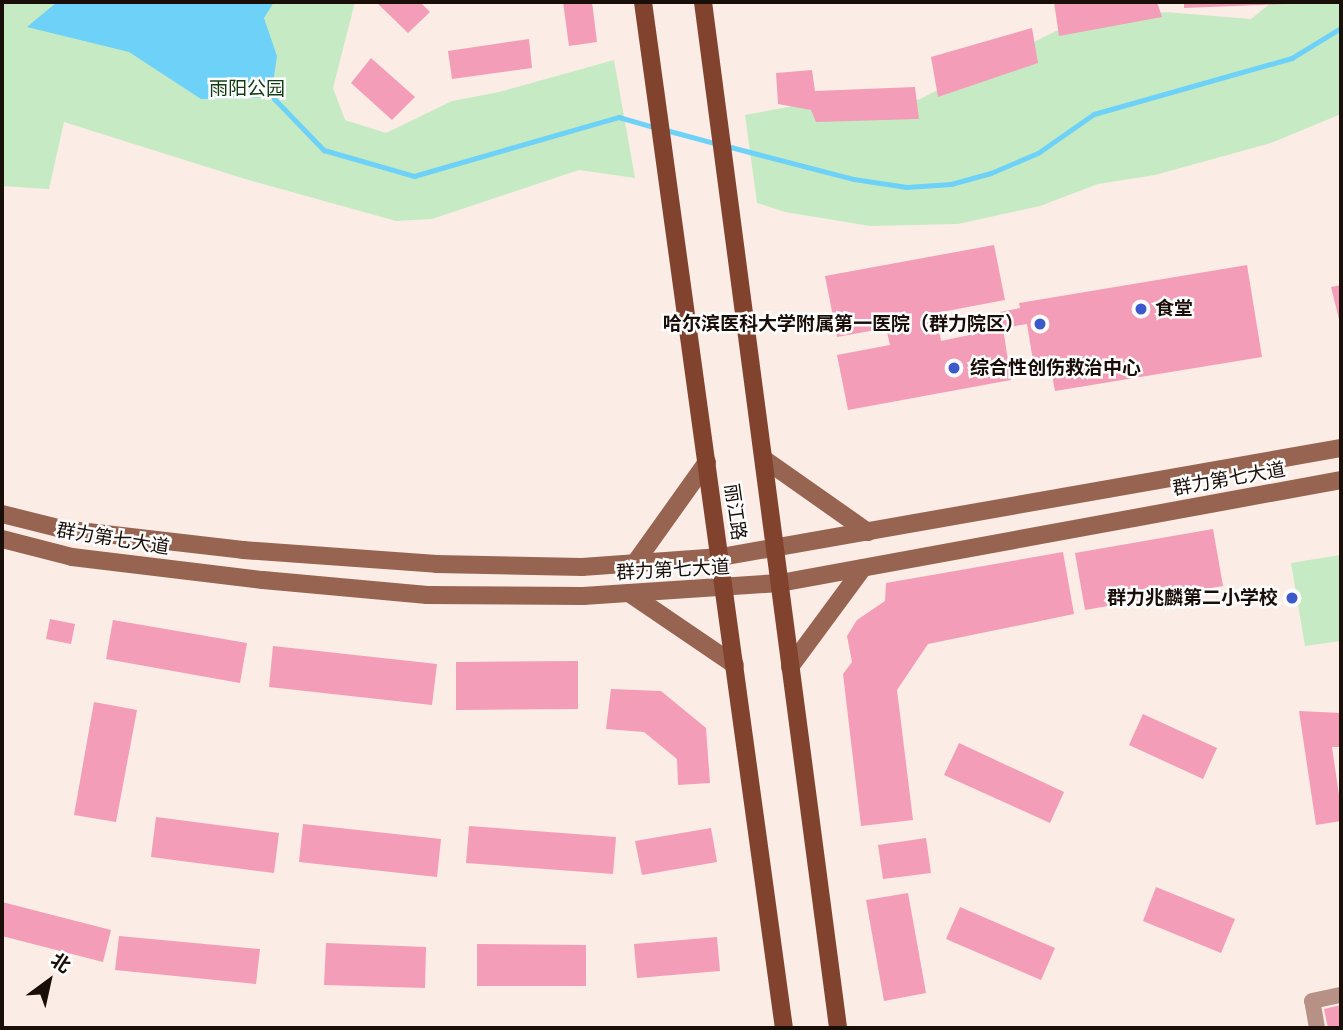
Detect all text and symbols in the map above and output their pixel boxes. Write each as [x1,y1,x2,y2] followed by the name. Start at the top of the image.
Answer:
[209,78,285,100] park label: 雨阳公园
[1155,298,1193,320] place label: 食堂
[1133,301,1149,317] marker: 食堂
[663,313,1024,335] place label: 哈尔滨医科大学附属第一医院（群力院区）
[1030,314,1050,334] marker: 哈尔滨医科大学附属第一医院（群力院区）
[970,357,1141,379] place label: 综合性创伤救治中心
[944,358,964,378] marker: 综合性创伤救治中心
[1171,458,1287,500] street label: 群力第七大道
[720,482,750,542] street label: 丽江路
[55,519,171,559] street label: 群力第七大道
[615,556,731,584] street label: 群力第七大道
[1107,587,1278,609] place label: 群力兆麟第二小学校
[1284,590,1300,606] marker: 群力兆麟第二小学校
[14,946,84,1016] north arrow
[46,947,75,979] text: 北

